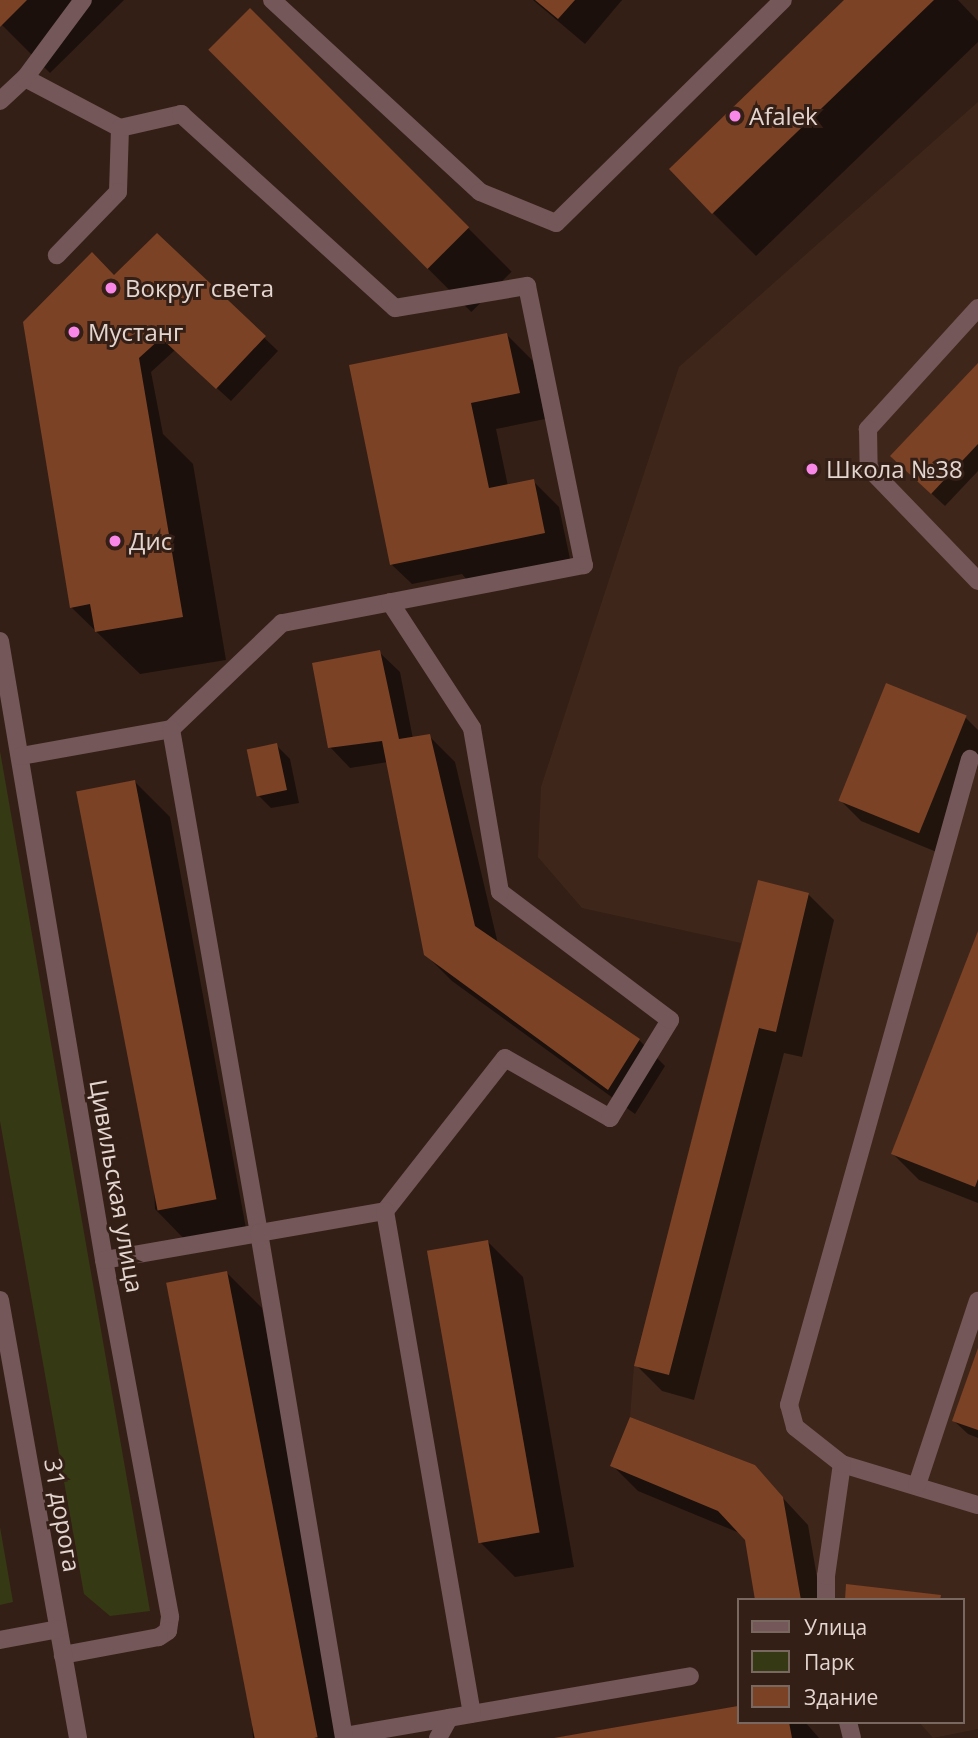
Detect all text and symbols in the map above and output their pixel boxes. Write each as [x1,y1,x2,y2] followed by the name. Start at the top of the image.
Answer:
[749,102,818,130] place label: Afalek
[727,108,743,124] marker: Afalek
[125,274,274,302] place label: Вокруг света
[103,280,119,296] marker: Вокруг света
[88,318,183,346] place label: Мустанг
[66,324,82,340] marker: Мустанг
[826,455,963,483] place label: Школа №38
[804,461,820,477] marker: Школа №38
[129,527,172,555] place label: Дис
[107,533,123,549] marker: Дис
[84,1077,150,1295] street label: Цивильская улица
[39,1456,87,1574] street label: 31 дорога
[736,1598,964,1724] legend
[804,1613,867,1641] text: Улица
[804,1648,855,1676] text: Парк
[804,1683,878,1711] text: Здание

